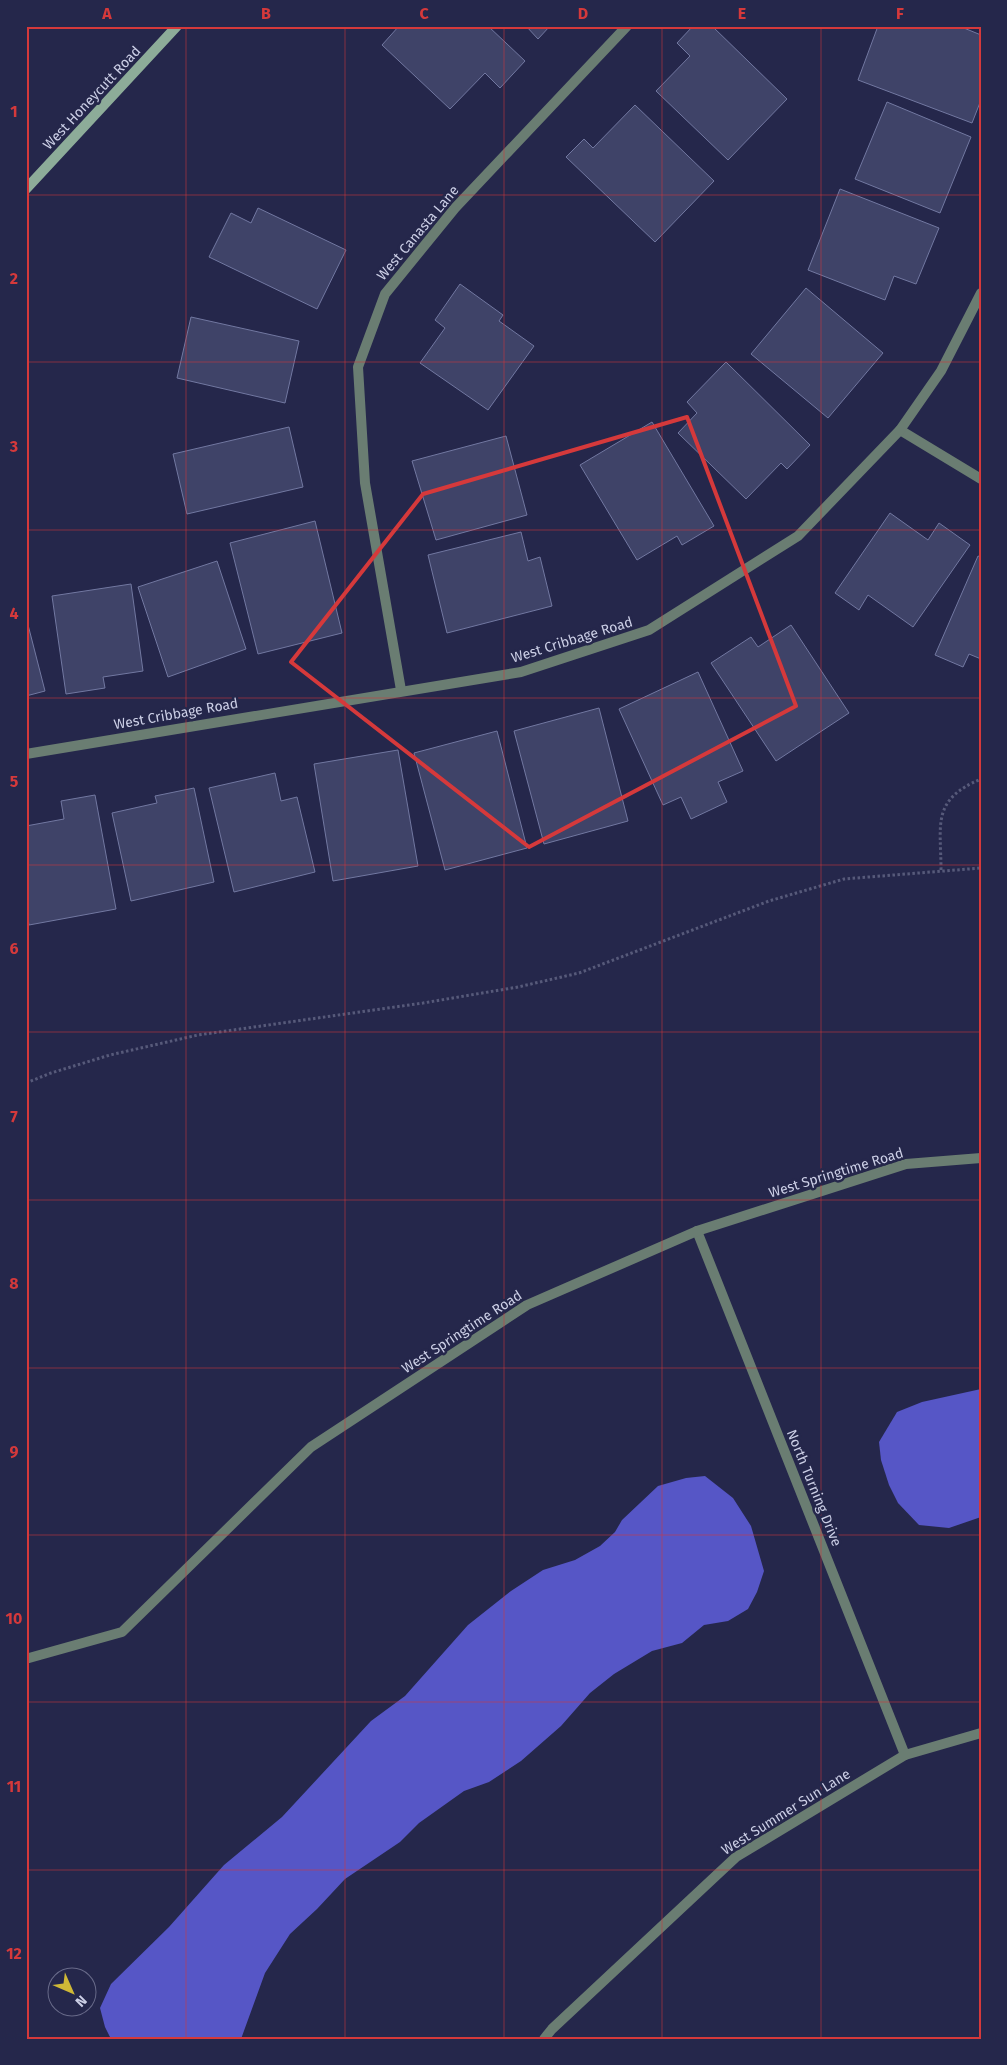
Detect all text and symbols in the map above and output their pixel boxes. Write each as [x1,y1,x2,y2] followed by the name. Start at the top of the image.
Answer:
[101,4,112,23] text: A
[261,4,271,23] text: B
[419,4,429,23] text: C
[578,4,588,23] text: D
[738,4,746,23] text: E
[896,4,904,23] text: F
[40,43,144,153] street label: West Honeycutt Road
[10,102,18,121] text: 1
[373,182,463,284] street label: West Canasta Lane
[10,269,18,288] text: 2
[9,437,18,456] text: 3
[9,604,19,623] text: 4
[509,613,635,667] street label: West Cribbage Road
[112,695,240,733] street label: West Cribbage Road
[10,772,19,791] text: 5
[9,939,19,958] text: 6
[10,1107,18,1126] text: 7
[767,1144,905,1202] street label: West Springtime Road
[9,1274,19,1293] text: 8
[399,1287,525,1377] street label: West Springtime Road
[783,1427,845,1549] street label: North Turning Drive
[10,1442,19,1461] text: 9
[6,1609,22,1628] text: 10
[718,1765,854,1859] street label: West Summer Sun Lane
[7,1777,21,1796] text: 11
[6,1944,22,1963] text: 12
[48,1968,98,2018] north arrow
[72,1992,90,2010] text: N

